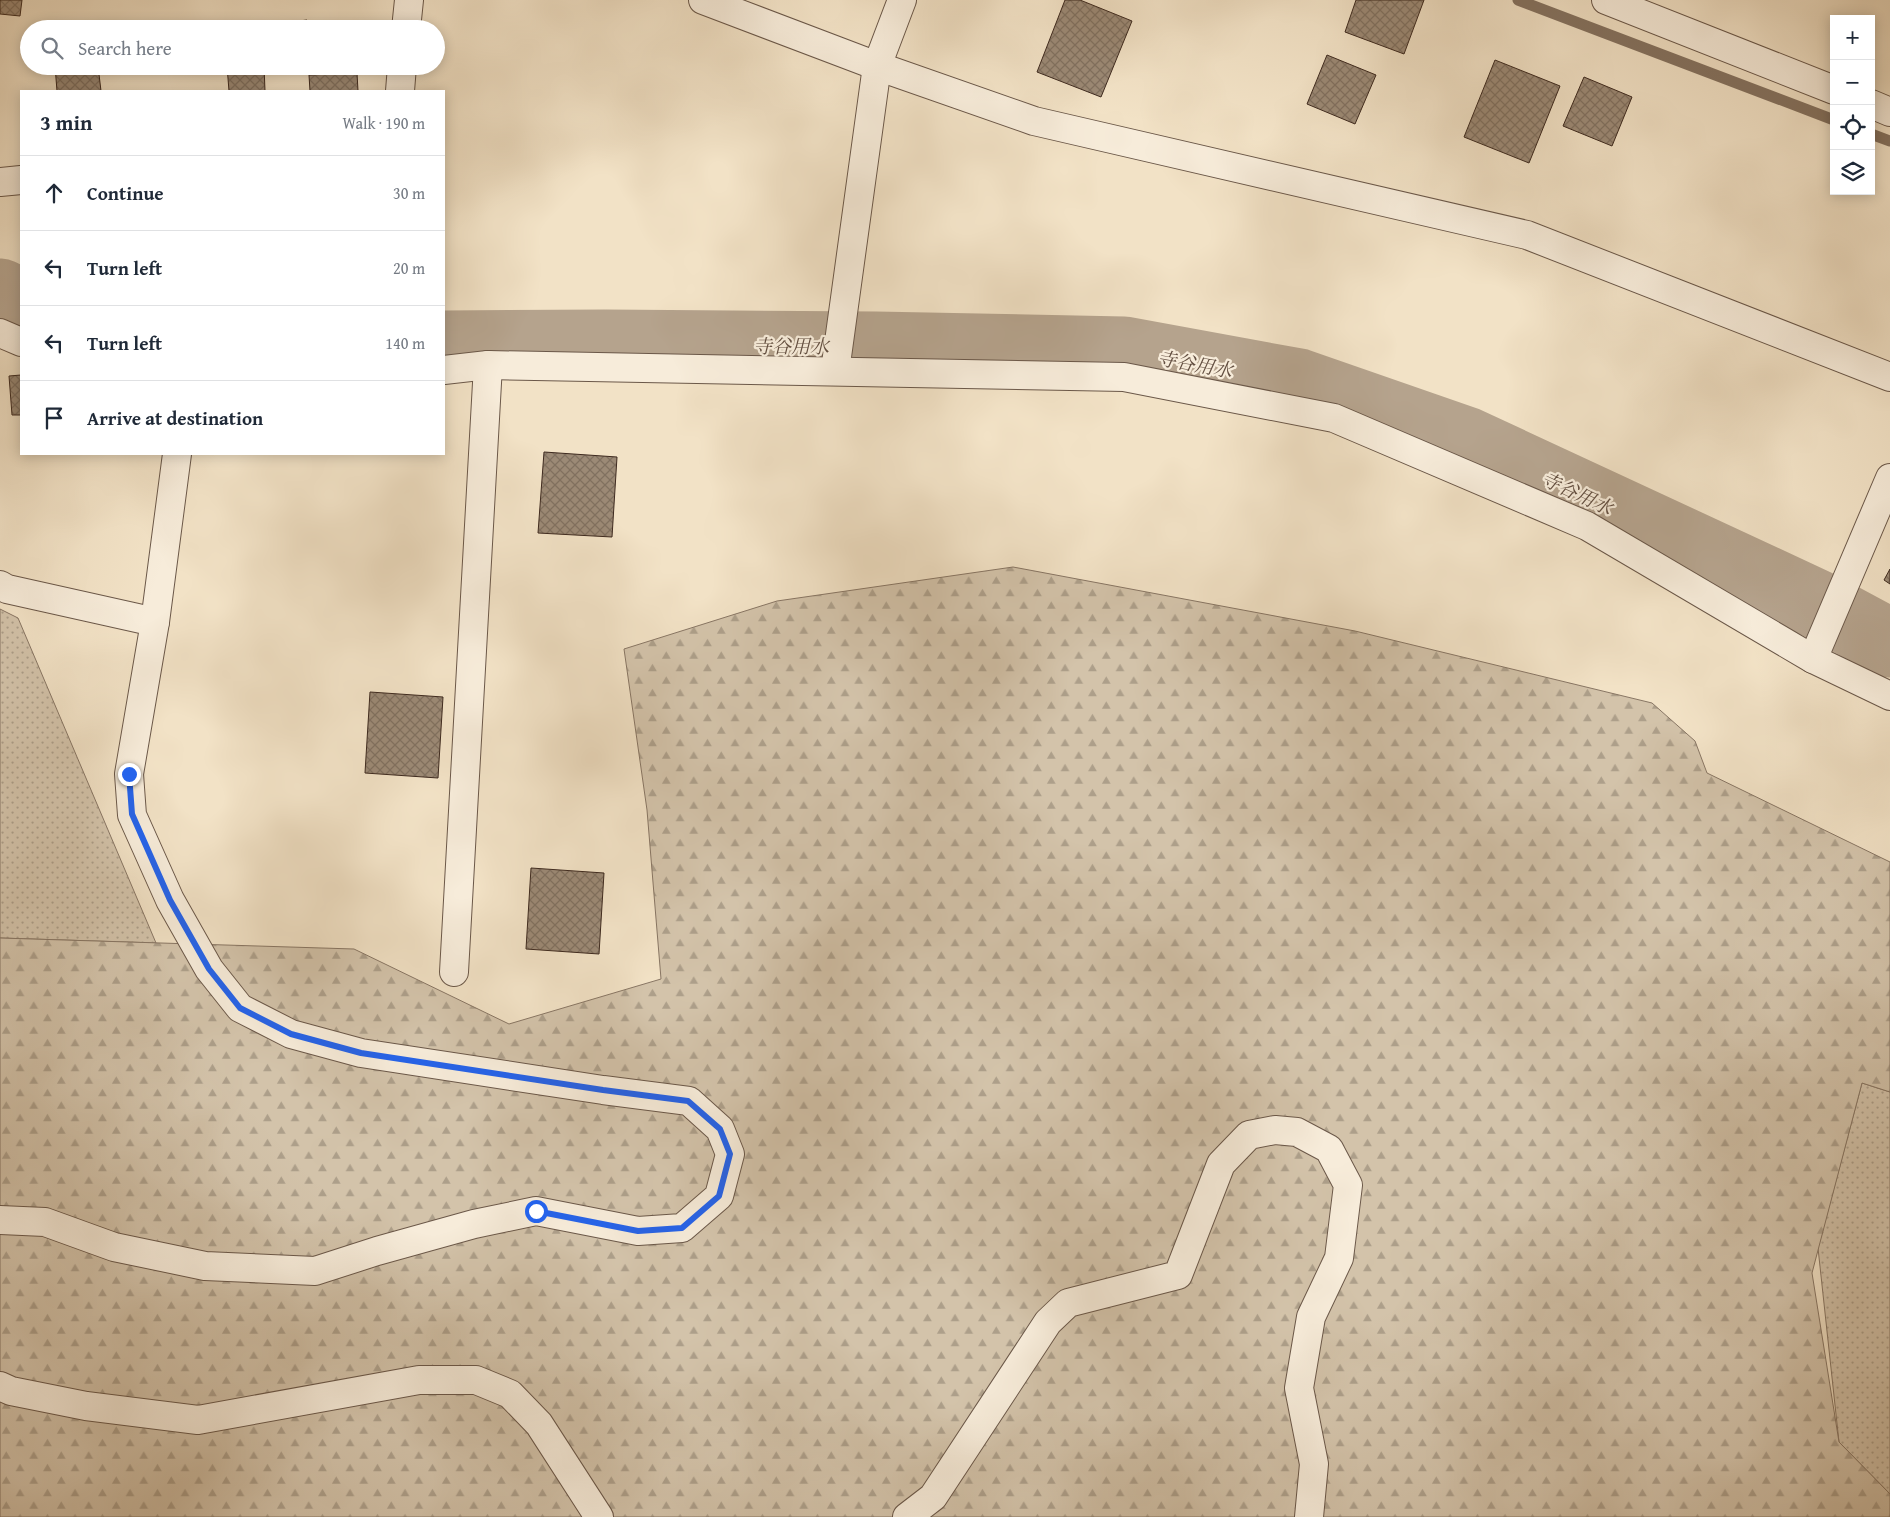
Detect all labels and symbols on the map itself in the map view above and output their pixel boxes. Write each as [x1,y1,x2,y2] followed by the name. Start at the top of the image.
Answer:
[753,332,831,360] water label: 寺谷用水
[1155,344,1237,385] water label: 寺谷用水
[1537,464,1619,523] water label: 寺谷用水
[118,763,141,786] route end
[525,1200,548,1223] route start

